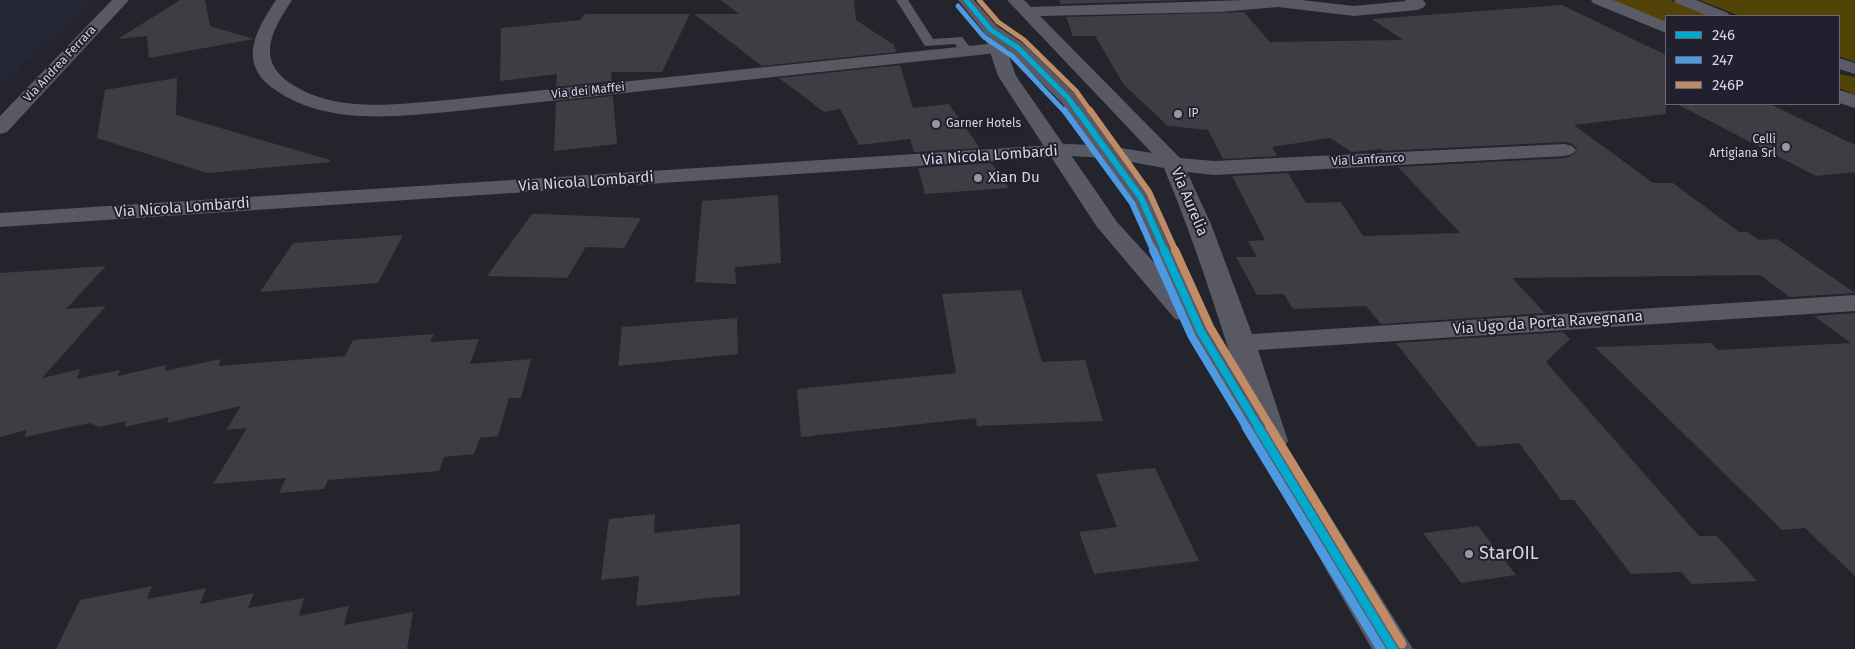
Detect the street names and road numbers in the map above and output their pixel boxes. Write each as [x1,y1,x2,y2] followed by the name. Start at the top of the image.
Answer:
[21,23,99,105] street label: Via Andrea Ferrara
[551,80,625,102] street label: Via dei Maffei
[922,142,1058,170] street label: Via Nicola Lombardi
[1331,151,1405,169] street label: Via Lanfranco
[1167,165,1211,239] street label: Via Aurelia
[518,168,654,196] street label: Via Nicola Lombardi
[114,194,250,222] street label: Via Nicola Lombardi
[1452,307,1644,339] street label: Via Ugo da Porta Ravegnana

